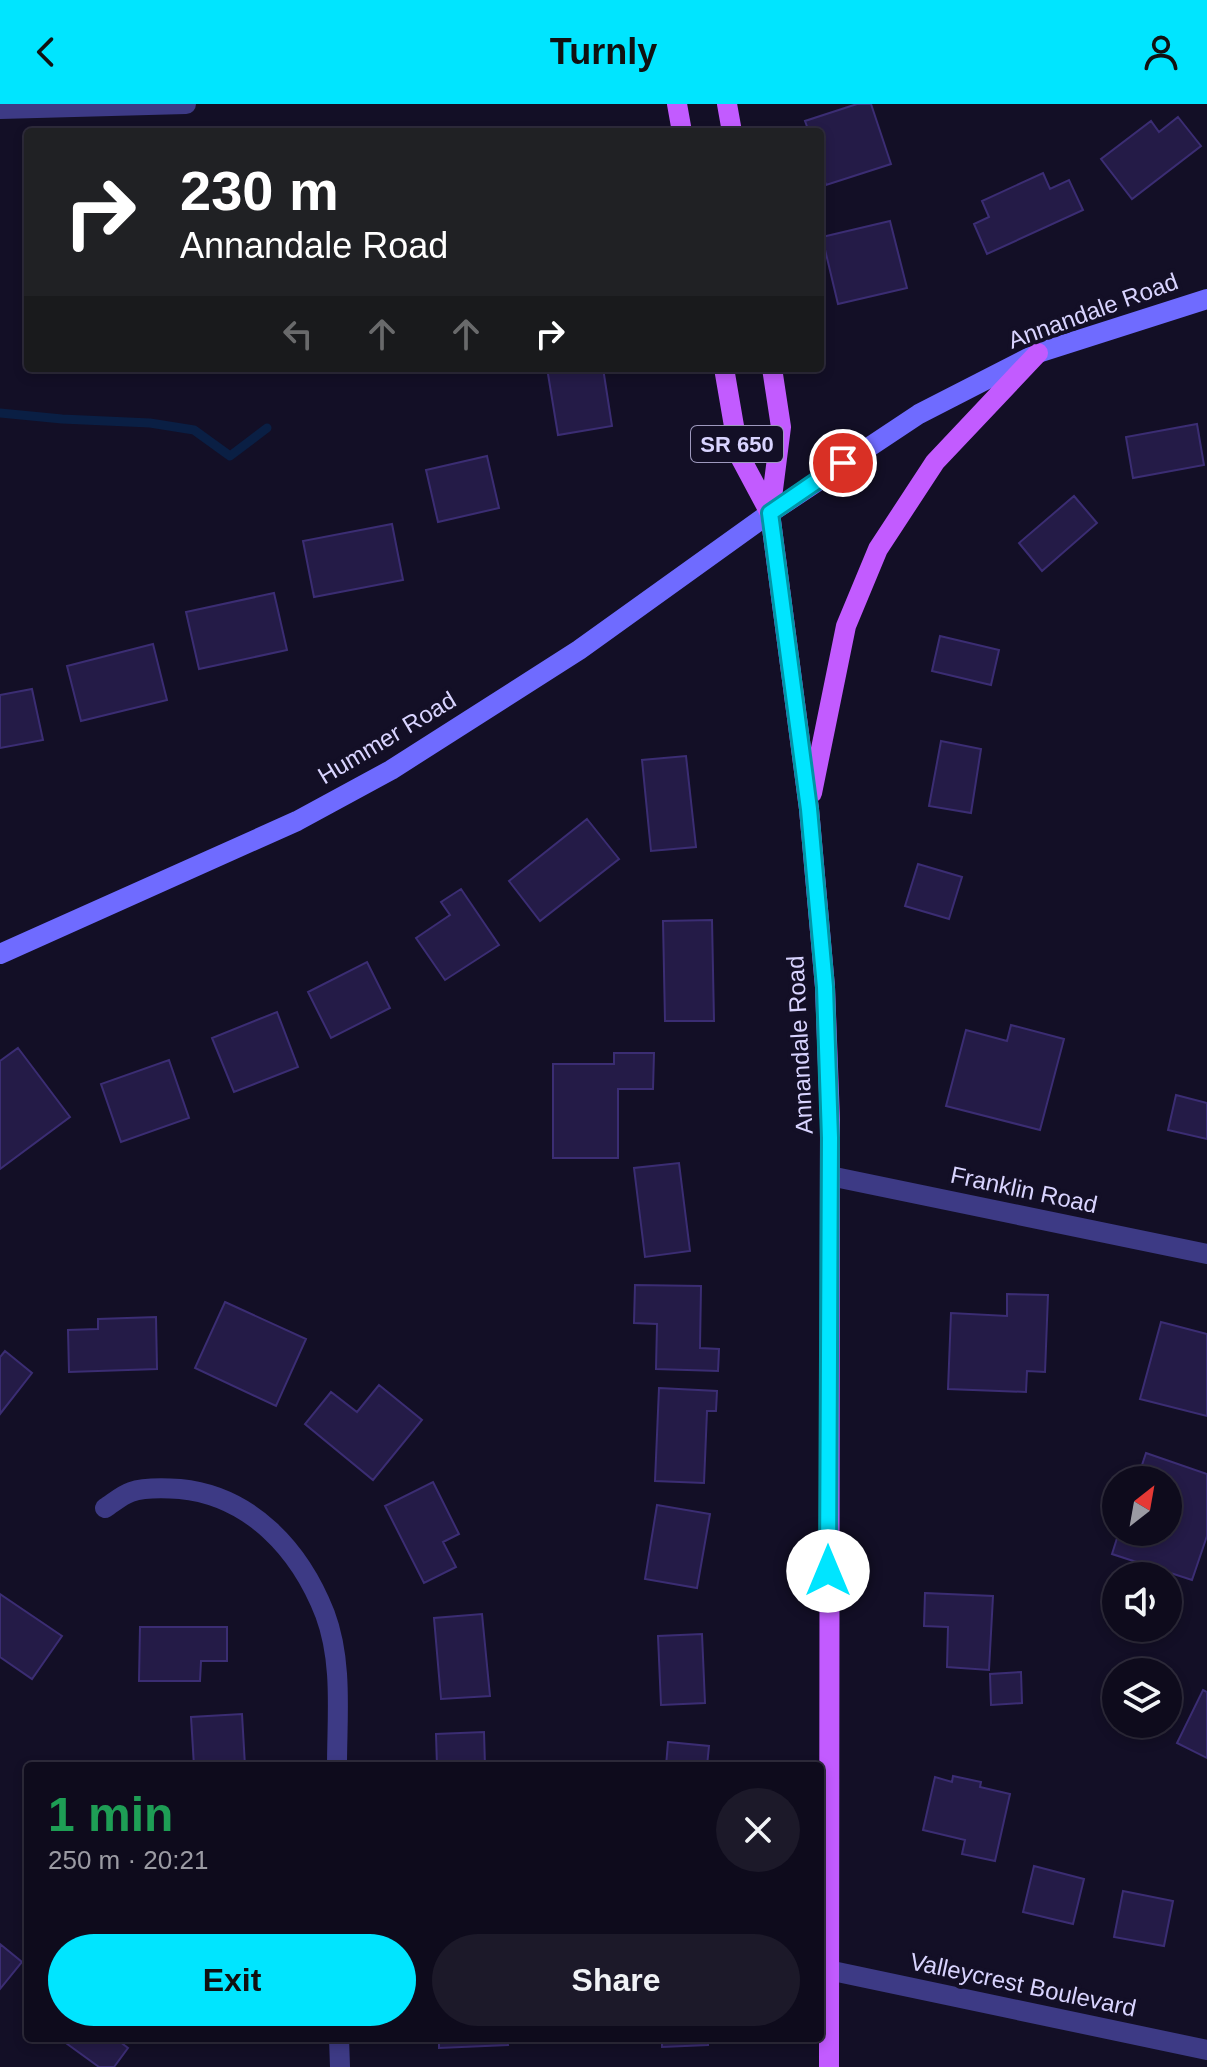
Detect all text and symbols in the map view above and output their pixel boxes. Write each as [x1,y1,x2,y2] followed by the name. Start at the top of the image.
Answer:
[24,30,68,74] icon: back
[1139,30,1183,74] icon: person
[550,31,657,72] text: Turnly
[180,159,339,222] text: 230 m
[48,160,152,264] icon: right
[180,225,448,266] text: Annandale Road
[1004,267,1181,354] street label: Annandale Road
[276,312,320,356] icon: left
[360,312,404,356] icon: ahead
[444,312,488,356] icon: ahead
[528,312,572,356] icon: right
[691,426,783,462] road number: SR 650
[809,429,877,497] pin
[821,441,865,485] icon: arrive
[313,686,461,789] street label: Hummer Road
[781,955,818,1135] street label: Annandale Road
[948,1161,1100,1218] street label: Franklin Road
[1102,1466,1182,1546] north arrow
[1102,1466,1182,1738] map controls
[786,1529,870,1613] position arrow
[1102,1562,1182,1642] button: sound
[1102,1658,1182,1738] button: layers
[48,1788,173,1841] text: 1 min
[716,1788,800,1872] button: close
[48,1845,208,1875] text: 250 m · 20:21
[48,1934,416,2026] button: Exit
[432,1934,800,2026] button: Share
[908,1947,1139,2022] street label: Valleycrest Boulevard

